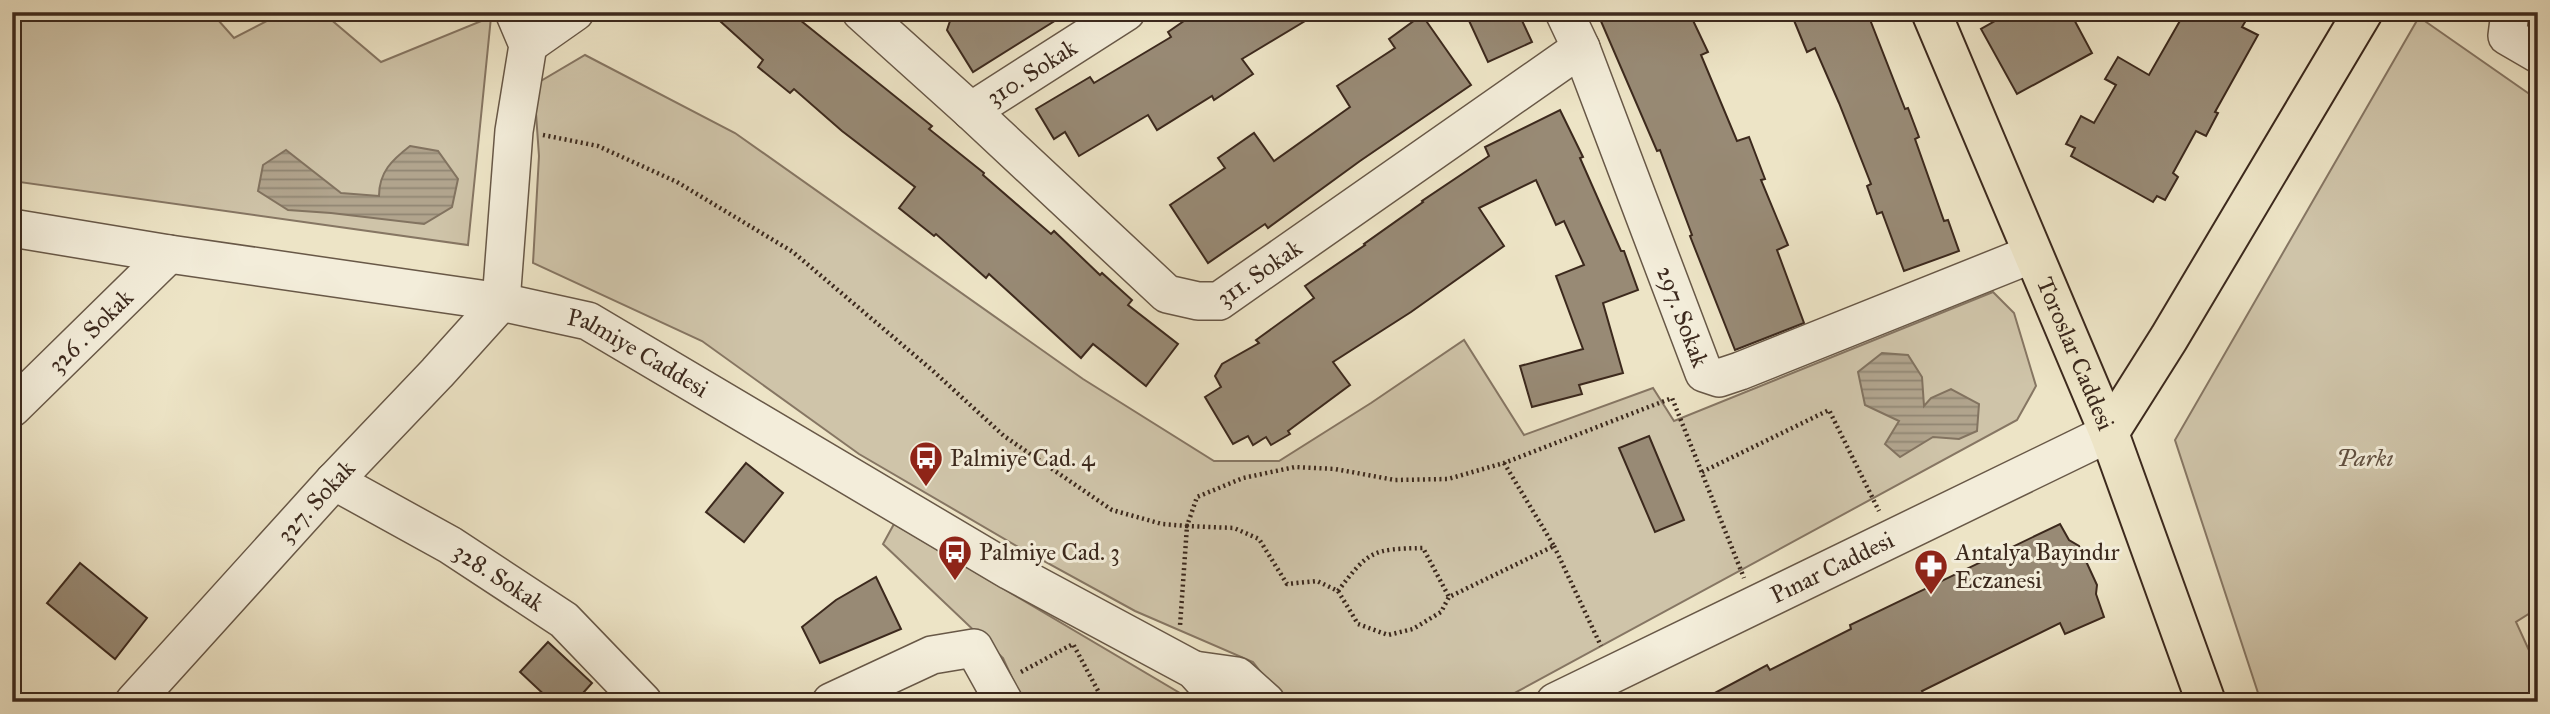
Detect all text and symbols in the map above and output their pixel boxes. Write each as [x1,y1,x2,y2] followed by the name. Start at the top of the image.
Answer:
[981,32,1083,112] street label: 310. Sokak
[1211,232,1308,313] street label: 311. Sokak
[1650,262,1716,372] street label: 297. Sokak
[2030,273,2121,435] street label: Toroslar Caddesi
[42,282,140,379] street label: 326 . Sokak
[564,302,714,404] street label: Palmiye Caddesi
[907,439,945,488] bus stop icon: Palmiye Cad. 4
[950,443,1095,473] place label: Palmiye Cad. 4
[2337,443,2393,473] park label: Parkı
[271,453,362,549] street label: 327. Sokak
[1765,525,1899,610] street label: Pınar Caddesi
[936,533,974,582] bus stop icon: Palmiye Cad. 3
[448,536,551,618] street label: 328. Sokak
[979,537,1120,567] place label: Palmiye Cad. 3
[1954,537,2119,595] place label: Antalya Bayındır Eczanesi
[1912,547,1950,596] pharmacy icon: Antalya Bayındır Eczanesi

